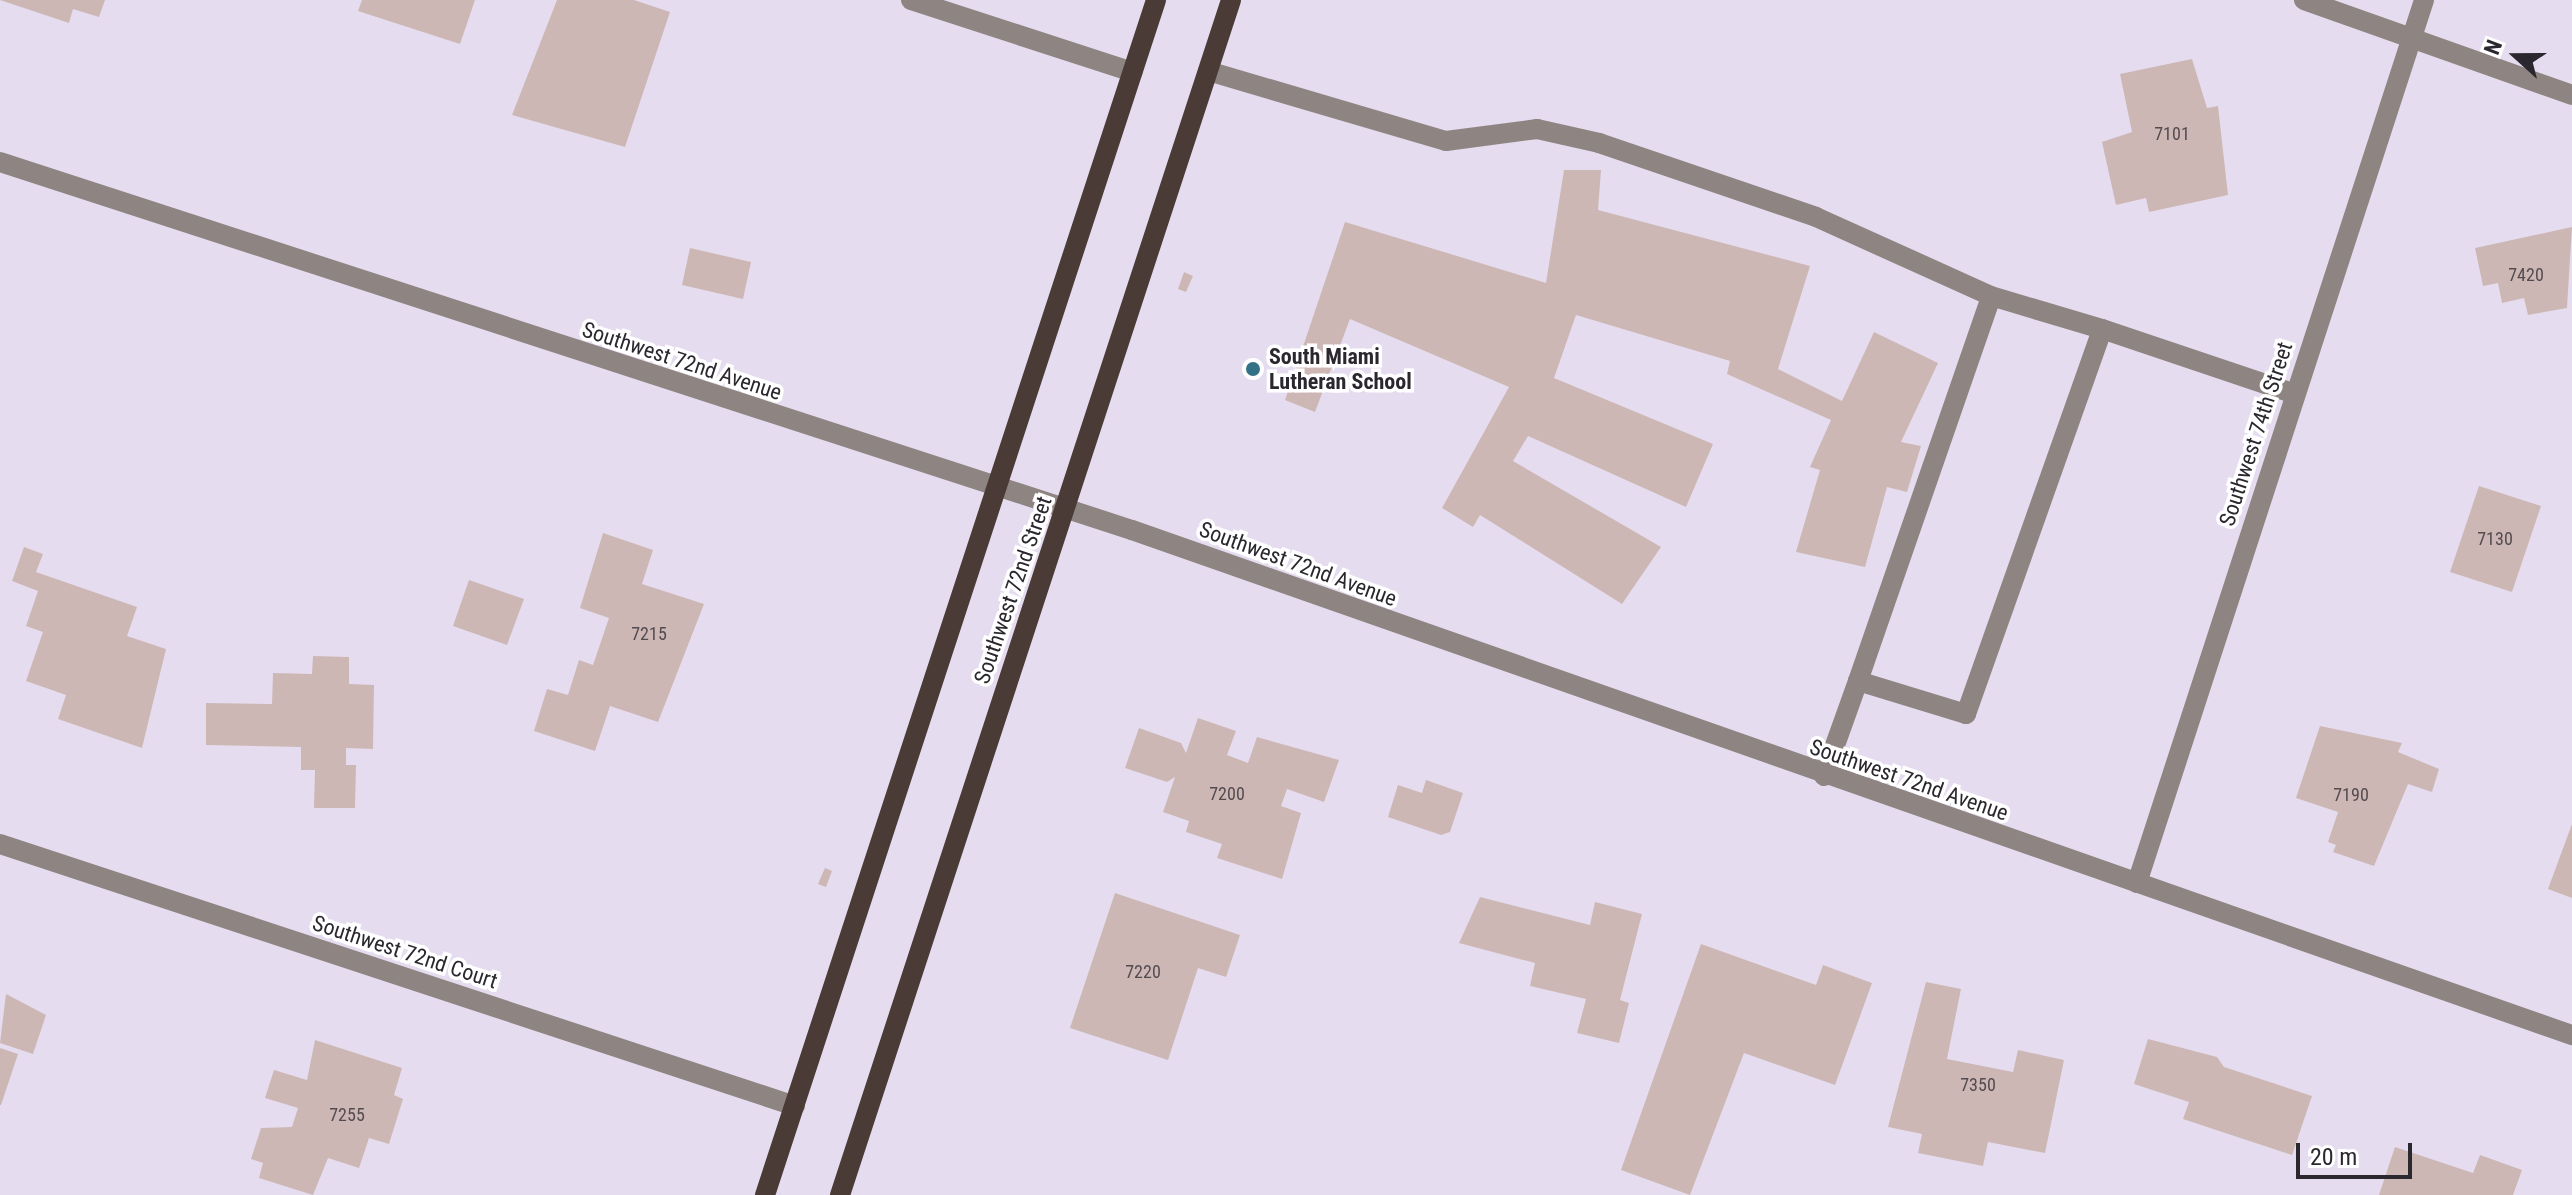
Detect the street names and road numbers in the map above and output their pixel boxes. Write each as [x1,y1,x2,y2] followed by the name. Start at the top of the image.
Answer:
[579,316,785,406] street label: Southwest 72nd Avenue
[2214,339,2298,529] street label: Southwest 74th Street
[969,493,1057,687] street label: Southwest 72nd Street
[1196,516,1400,612] street label: Southwest 72nd Avenue
[1806,734,2012,826] street label: Southwest 72nd Avenue
[309,910,501,994] street label: Southwest 72nd Court

